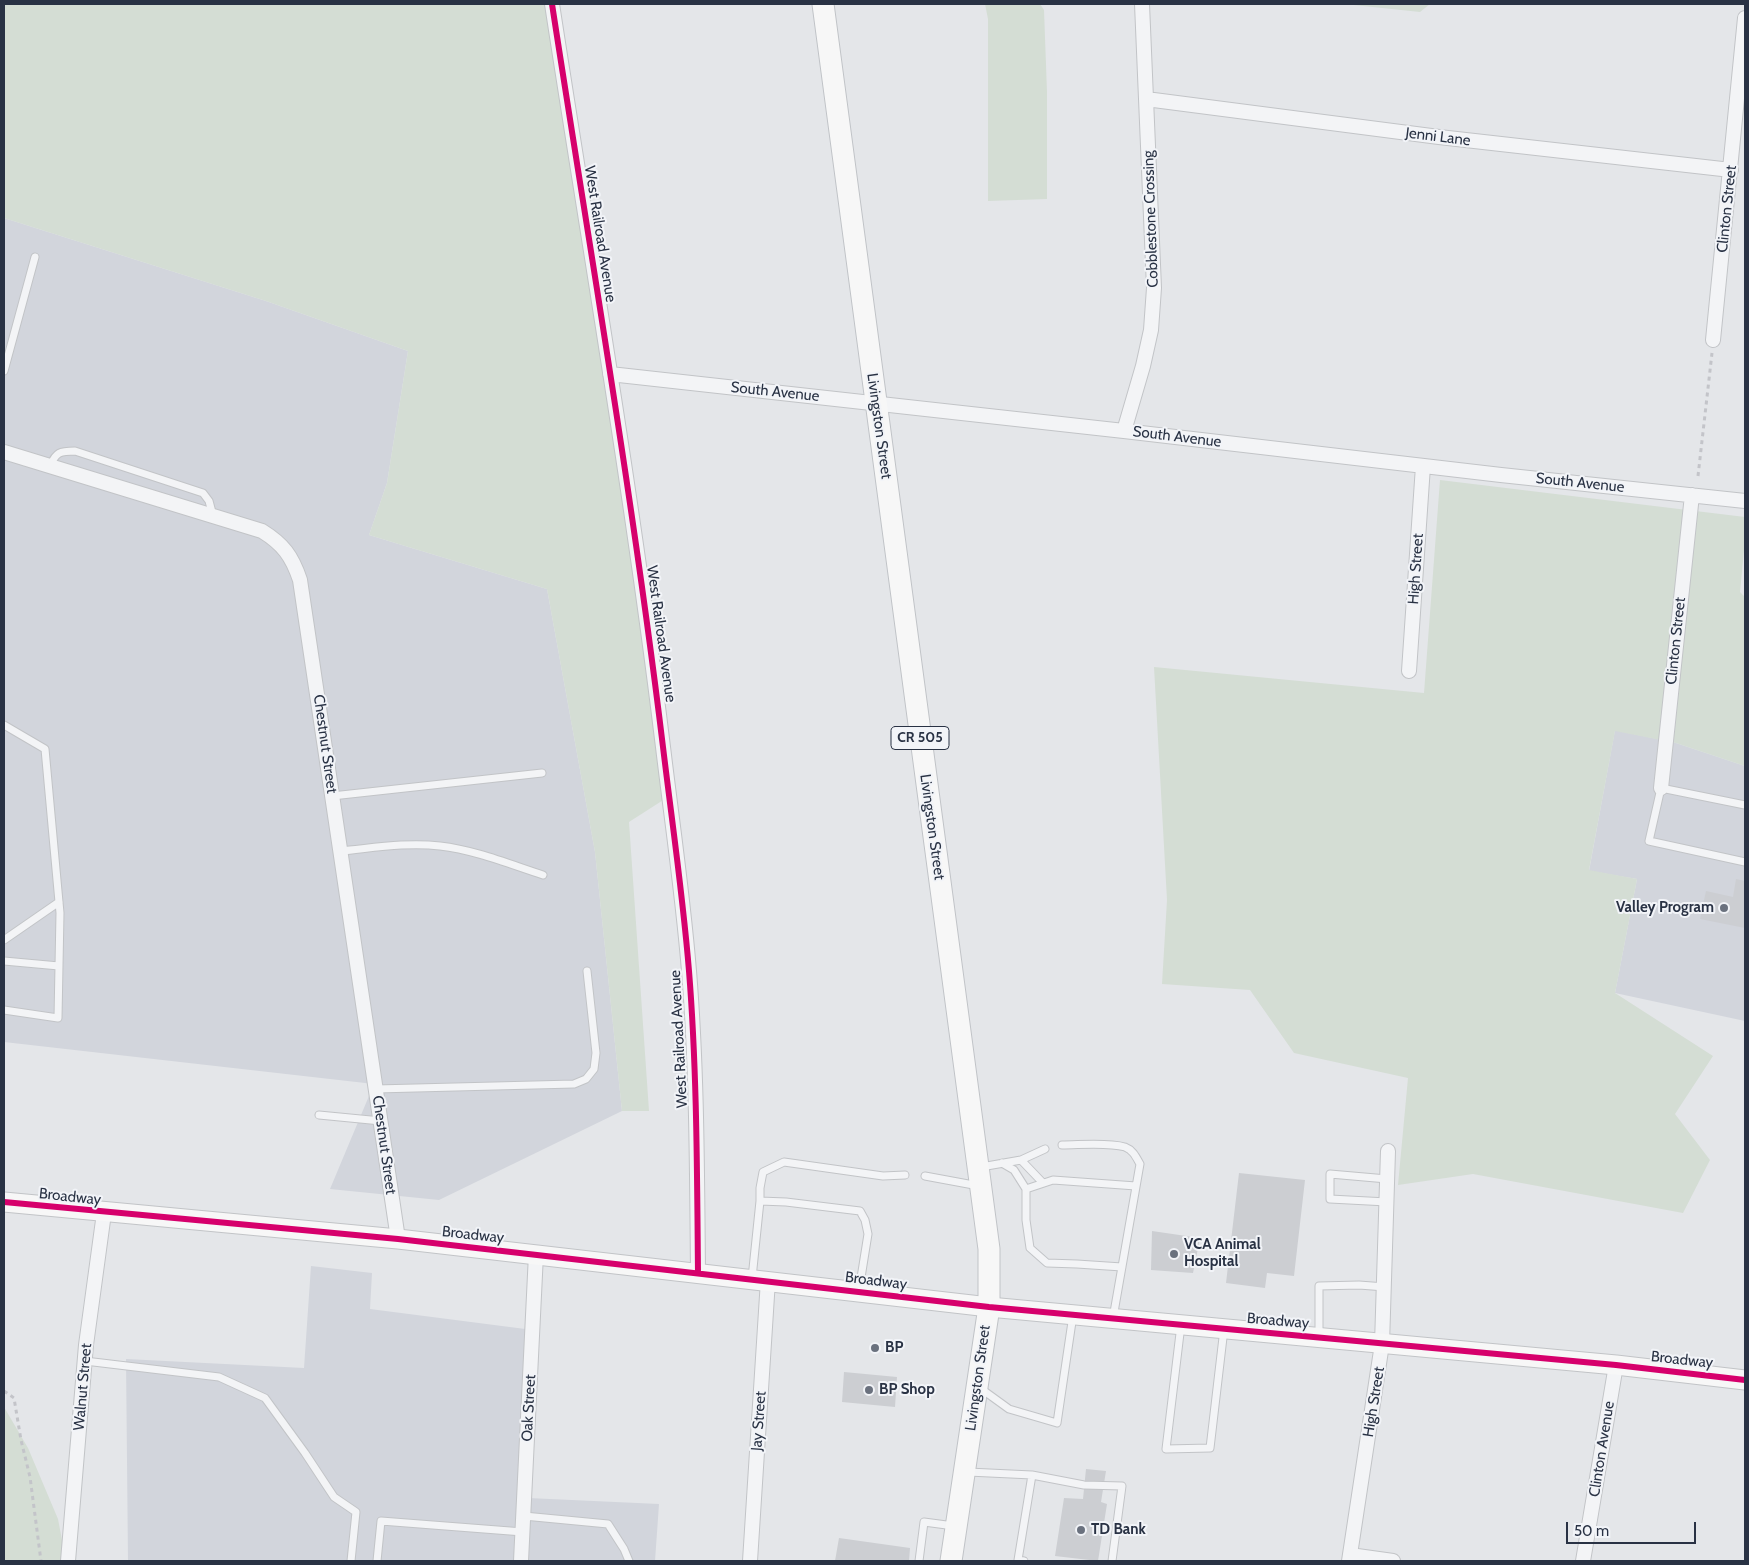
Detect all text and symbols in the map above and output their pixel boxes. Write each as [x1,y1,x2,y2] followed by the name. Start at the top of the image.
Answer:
[1404,124,1472,150] street label: Jenni Lane
[1140,150,1162,288] street label: Cobblestone Crossing
[580,164,620,304] street label: West Railroad Avenue
[1713,164,1741,254] street label: Clinton Street
[863,372,895,480] street label: Livingston Street
[730,378,820,406] street label: South Avenue
[1132,423,1222,451] street label: South Avenue
[1535,469,1625,497] street label: South Avenue
[1405,533,1427,605] street label: High Street
[642,564,680,704] street label: West Railroad Avenue
[1662,596,1690,686] street label: Clinton Street
[309,693,341,795] street label: Chestnut Street
[891,726,949,750] road number: CR 505
[916,773,948,881] street label: Livingston Street
[1616,899,1714,917] place label: Valley Program
[1718,902,1730,914] marker: Valley Program
[666,970,692,1108] street label: West Railroad Avenue
[368,1094,400,1196] street label: Chestnut Street
[38,1185,102,1209] street label: Broadway
[441,1223,505,1247] street label: Broadway
[1184,1236,1261,1271] place label: VCA Animal Hospital
[1168,1248,1180,1260] marker: VCA Animal Hospital
[844,1268,908,1294] street label: Broadway
[1246,1309,1310,1333] street label: Broadway
[962,1324,994,1432] street label: Livingston Street
[885,1339,903,1357] place label: BP
[869,1342,881,1354] marker: BP
[70,1343,96,1431] street label: Walnut Street
[1650,1348,1714,1372] street label: Broadway
[1360,1365,1388,1439] street label: High Street
[518,1374,540,1442] street label: Oak Street
[879,1381,935,1399] place label: BP Shop
[863,1384,875,1396] marker: BP Shop
[748,1390,770,1452] street label: Jay Street
[1586,1400,1618,1498] street label: Clinton Avenue
[1569,1512,1699,1544] scale bar
[1091,1521,1146,1539] place label: TD Bank
[1574,1522,1609,1540] text: 50 m
[1075,1524,1087,1536] marker: TD Bank

